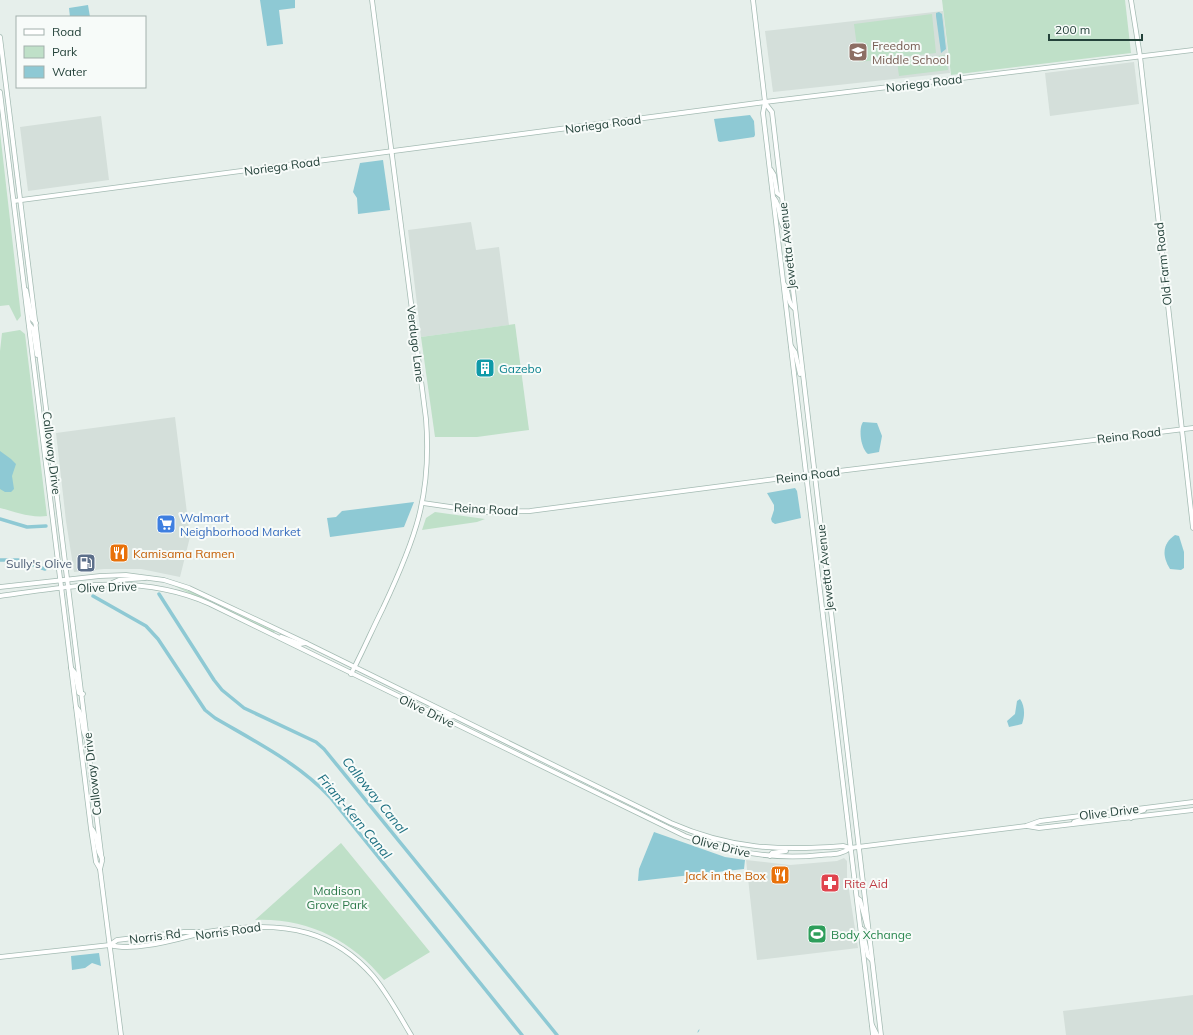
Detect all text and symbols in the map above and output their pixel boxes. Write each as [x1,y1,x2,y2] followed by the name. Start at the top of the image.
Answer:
[16,16,146,88] legend
[1049,16,1142,42] scale bar
[1055,22,1090,37] text: 200 m
[52,24,81,39] text: Road
[872,38,949,67] place label: Freedom Middle School
[847,41,869,63] school or university icon: Freedom Middle School
[52,44,78,59] text: Park
[52,64,88,79] text: Water
[885,71,963,95] street label: Noriega Road
[564,111,642,137] street label: Noriega Road
[243,153,321,179] street label: Noriega Road
[775,202,799,290] street label: Jewetta Avenue
[1151,222,1175,306] street label: Old Farm Road
[404,305,428,383] street label: Verdugo Lane
[474,357,496,379] building icon: Gazebo
[499,361,542,376] place label: Gazebo
[39,411,65,495] street label: Calloway Drive
[1096,424,1162,446] street label: Reina Road
[775,464,841,486] street label: Reina Road
[453,500,519,518] street label: Reina Road
[180,510,301,539] place label: Walmart Neighborhood Market
[155,513,177,535] supermarket icon: Walmart Neighborhood Market
[813,524,837,612] street label: Jewetta Avenue
[108,542,130,564] restaurant icon: Kamisama Ramen
[133,546,235,561] place label: Kamisama Ramen
[75,552,97,574] fuel station icon: Sully's Olive
[6,556,72,571] place label: Sully's Olive
[77,578,137,596] street label: Olive Drive
[397,691,457,731] street label: Olive Drive
[79,732,105,816] street label: Calloway Drive
[339,753,411,837] water label: Calloway Canal
[315,770,396,863] water label: Friant-Kern Canal
[1078,801,1140,823] street label: Olive Drive
[690,831,752,861] street label: Olive Drive
[769,864,791,886] restaurant icon: Jack in the Box
[684,868,767,883] place label: Jack in the Box
[819,872,841,894] pharmacy icon: Rite Aid
[844,876,888,891] place label: Rite Aid
[306,883,368,912] park label: Madison Grove Park
[194,919,262,943] street label: Norris Road
[806,923,828,945] sports icon: Body Xchange
[128,925,182,947] street label: Norris Rd
[831,927,911,942] place label: Body Xchange

